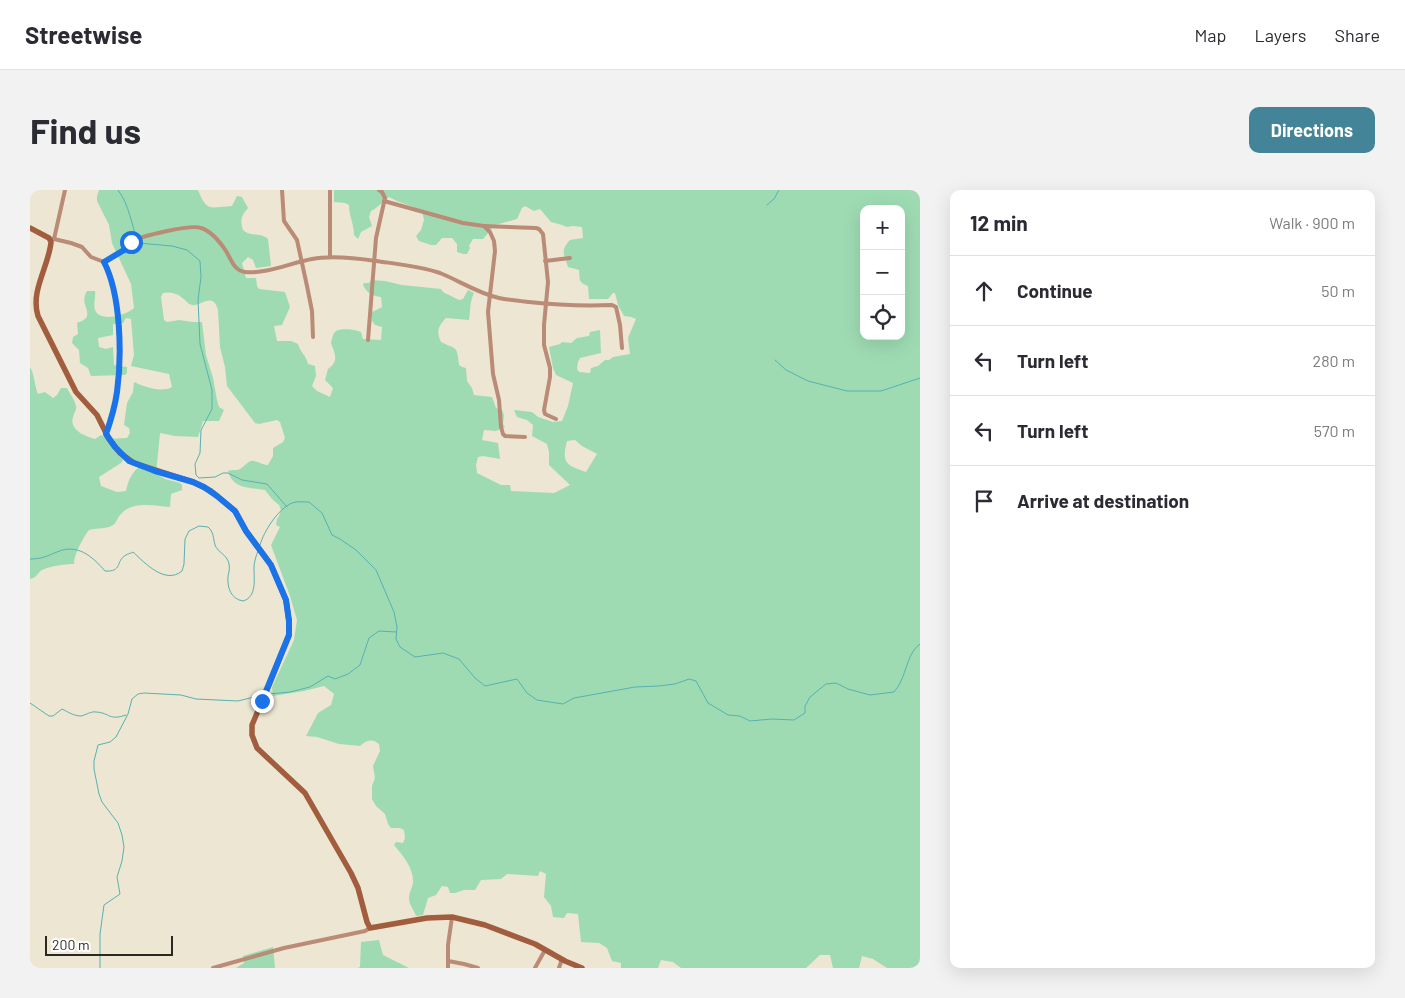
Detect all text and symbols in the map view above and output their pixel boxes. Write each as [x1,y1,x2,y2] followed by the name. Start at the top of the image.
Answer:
[25,20,142,49] text: Streetwise
[1194,24,1226,46] text: Map
[1254,24,1307,46] text: Layers
[1335,24,1380,46] text: Share
[1249,107,1375,153] button: Directions
[30,109,141,151] text: Find us
[860,205,905,340] map controls
[860,205,905,250] button: +
[970,210,1028,235] text: 12 min
[1269,213,1355,232] text: Walk · 900 m
[120,231,143,254] route start
[860,250,905,295] button: −
[970,277,998,305] icon: ahead
[1017,279,1093,302] text: Continue
[1321,281,1355,300] text: 50 m
[860,295,905,340] button: locate
[970,347,998,375] icon: left
[1017,349,1088,372] text: Turn left
[1313,351,1355,370] text: 280 m
[970,417,998,445] icon: left
[1017,419,1088,442] text: Turn left
[1314,421,1355,440] text: 570 m
[970,487,998,515] icon: arrive
[1017,489,1189,512] text: Arrive at destination
[251,690,274,713] route end
[45,933,172,956] scale bar
[52,936,90,953] text: 200 m

